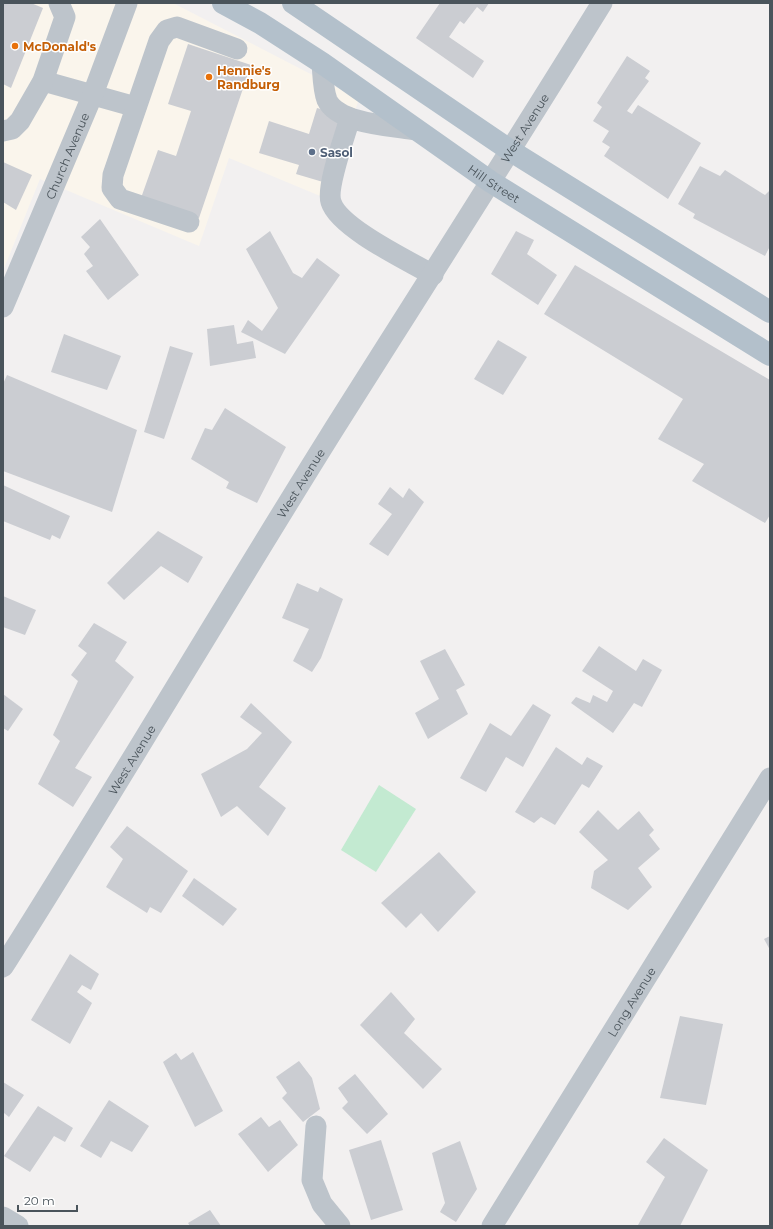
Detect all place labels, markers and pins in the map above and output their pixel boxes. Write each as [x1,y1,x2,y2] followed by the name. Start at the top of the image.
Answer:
[23,39,97,54] place label: McDonald's
[10,41,20,51] marker: McDonald's
[217,63,280,92] place label: Hennie's Randburg
[204,72,214,82] marker: Hennie's Randburg
[320,145,353,160] place label: Sasol
[307,147,317,157] marker: Sasol

